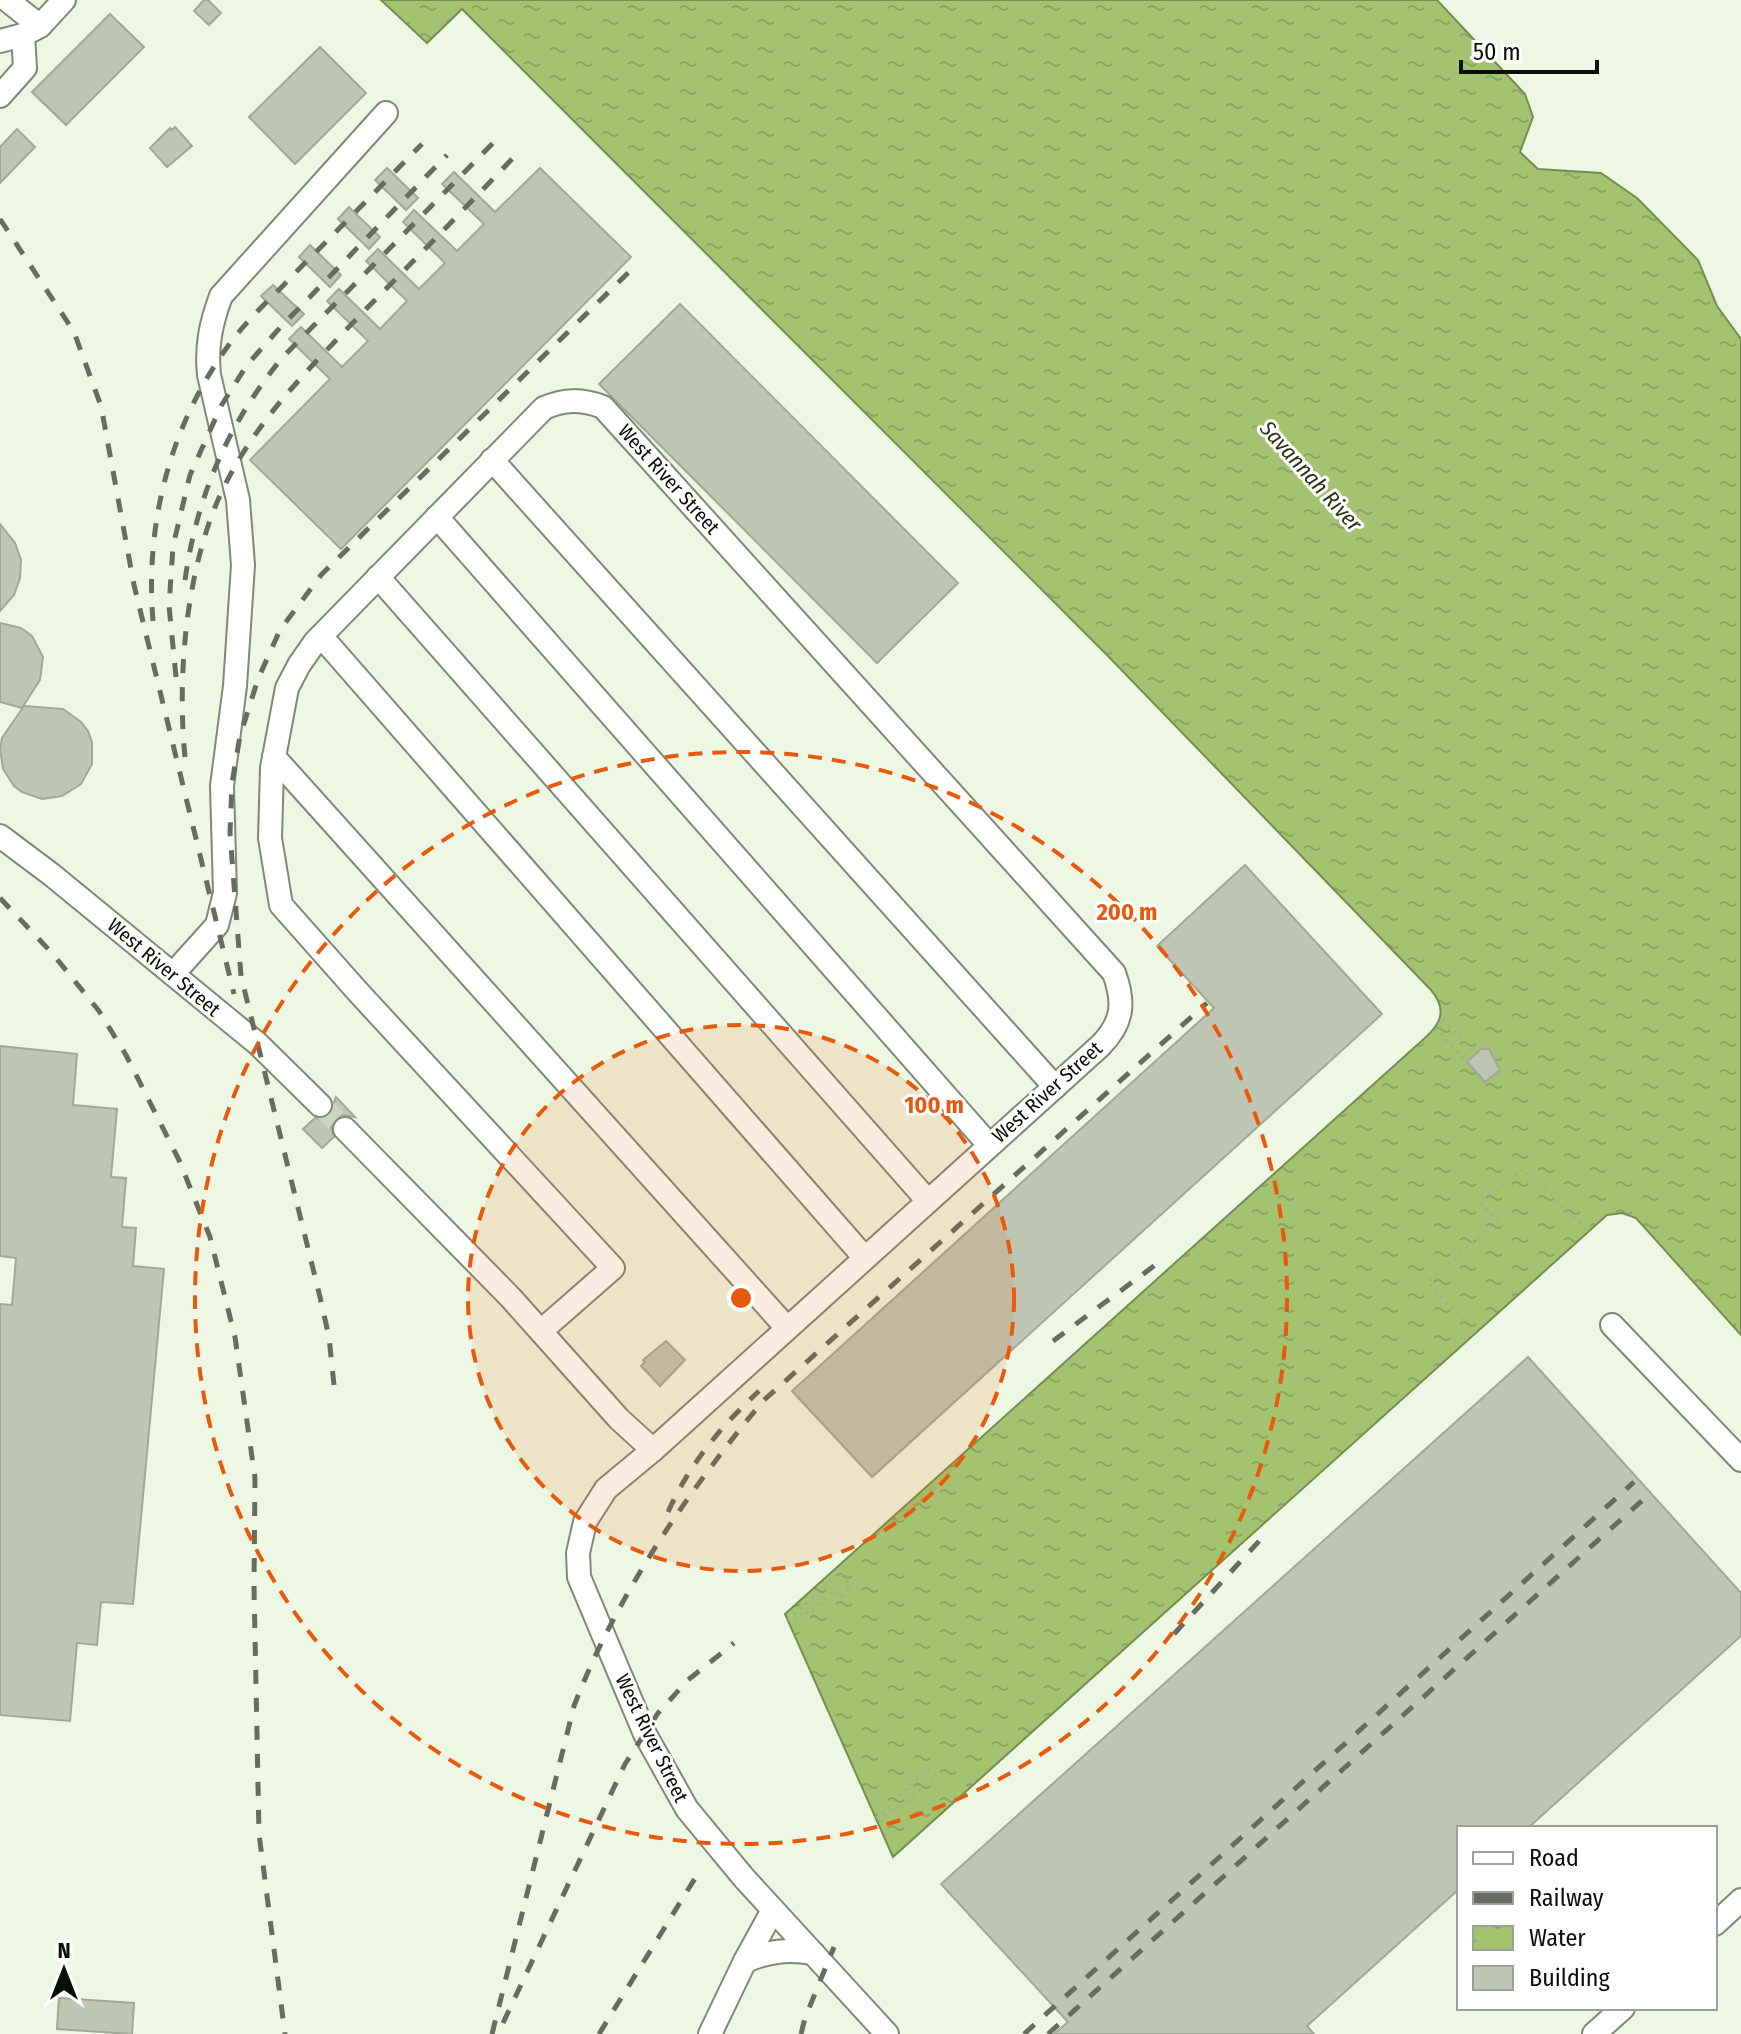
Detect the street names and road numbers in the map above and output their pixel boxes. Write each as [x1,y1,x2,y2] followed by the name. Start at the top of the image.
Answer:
[613,419,725,539] street label: West River Street
[103,913,226,1021] street label: West River Street
[987,1036,1107,1148] street label: West River Street
[611,1670,694,1807] street label: West River Street

